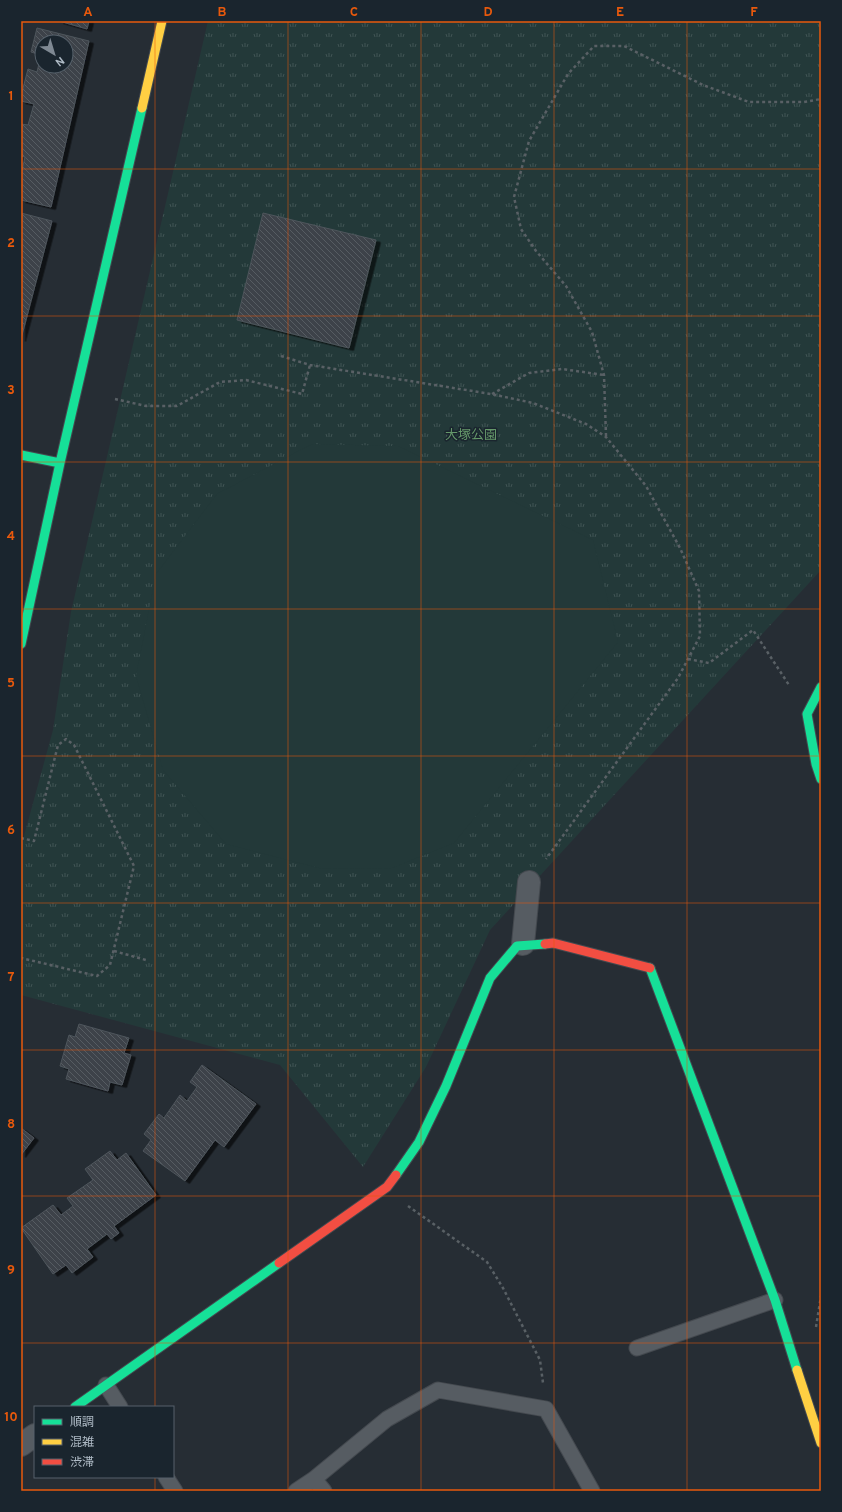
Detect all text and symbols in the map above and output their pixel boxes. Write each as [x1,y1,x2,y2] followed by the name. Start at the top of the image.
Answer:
[83,5,93,21] text: A
[218,5,227,21] text: B
[350,5,358,21] text: C
[483,5,493,21] text: D
[616,5,624,21] text: E
[750,5,758,21] text: F
[34,34,74,74] north arrow
[52,53,67,69] text: N
[8,89,14,105] text: 1
[7,236,15,252] text: 2
[7,383,15,399] text: 3
[445,428,497,444] park label: 大塚公園
[7,529,15,545] text: 4
[7,676,15,692] text: 5
[7,823,15,839] text: 6
[8,970,15,986] text: 7
[7,1117,15,1133] text: 8
[7,1263,15,1279] text: 9
[34,1406,174,1478] legend
[4,1410,18,1426] text: 10
[70,1415,94,1431] text: 順調
[70,1435,94,1451] text: 混雑
[70,1455,94,1471] text: 渋滞

